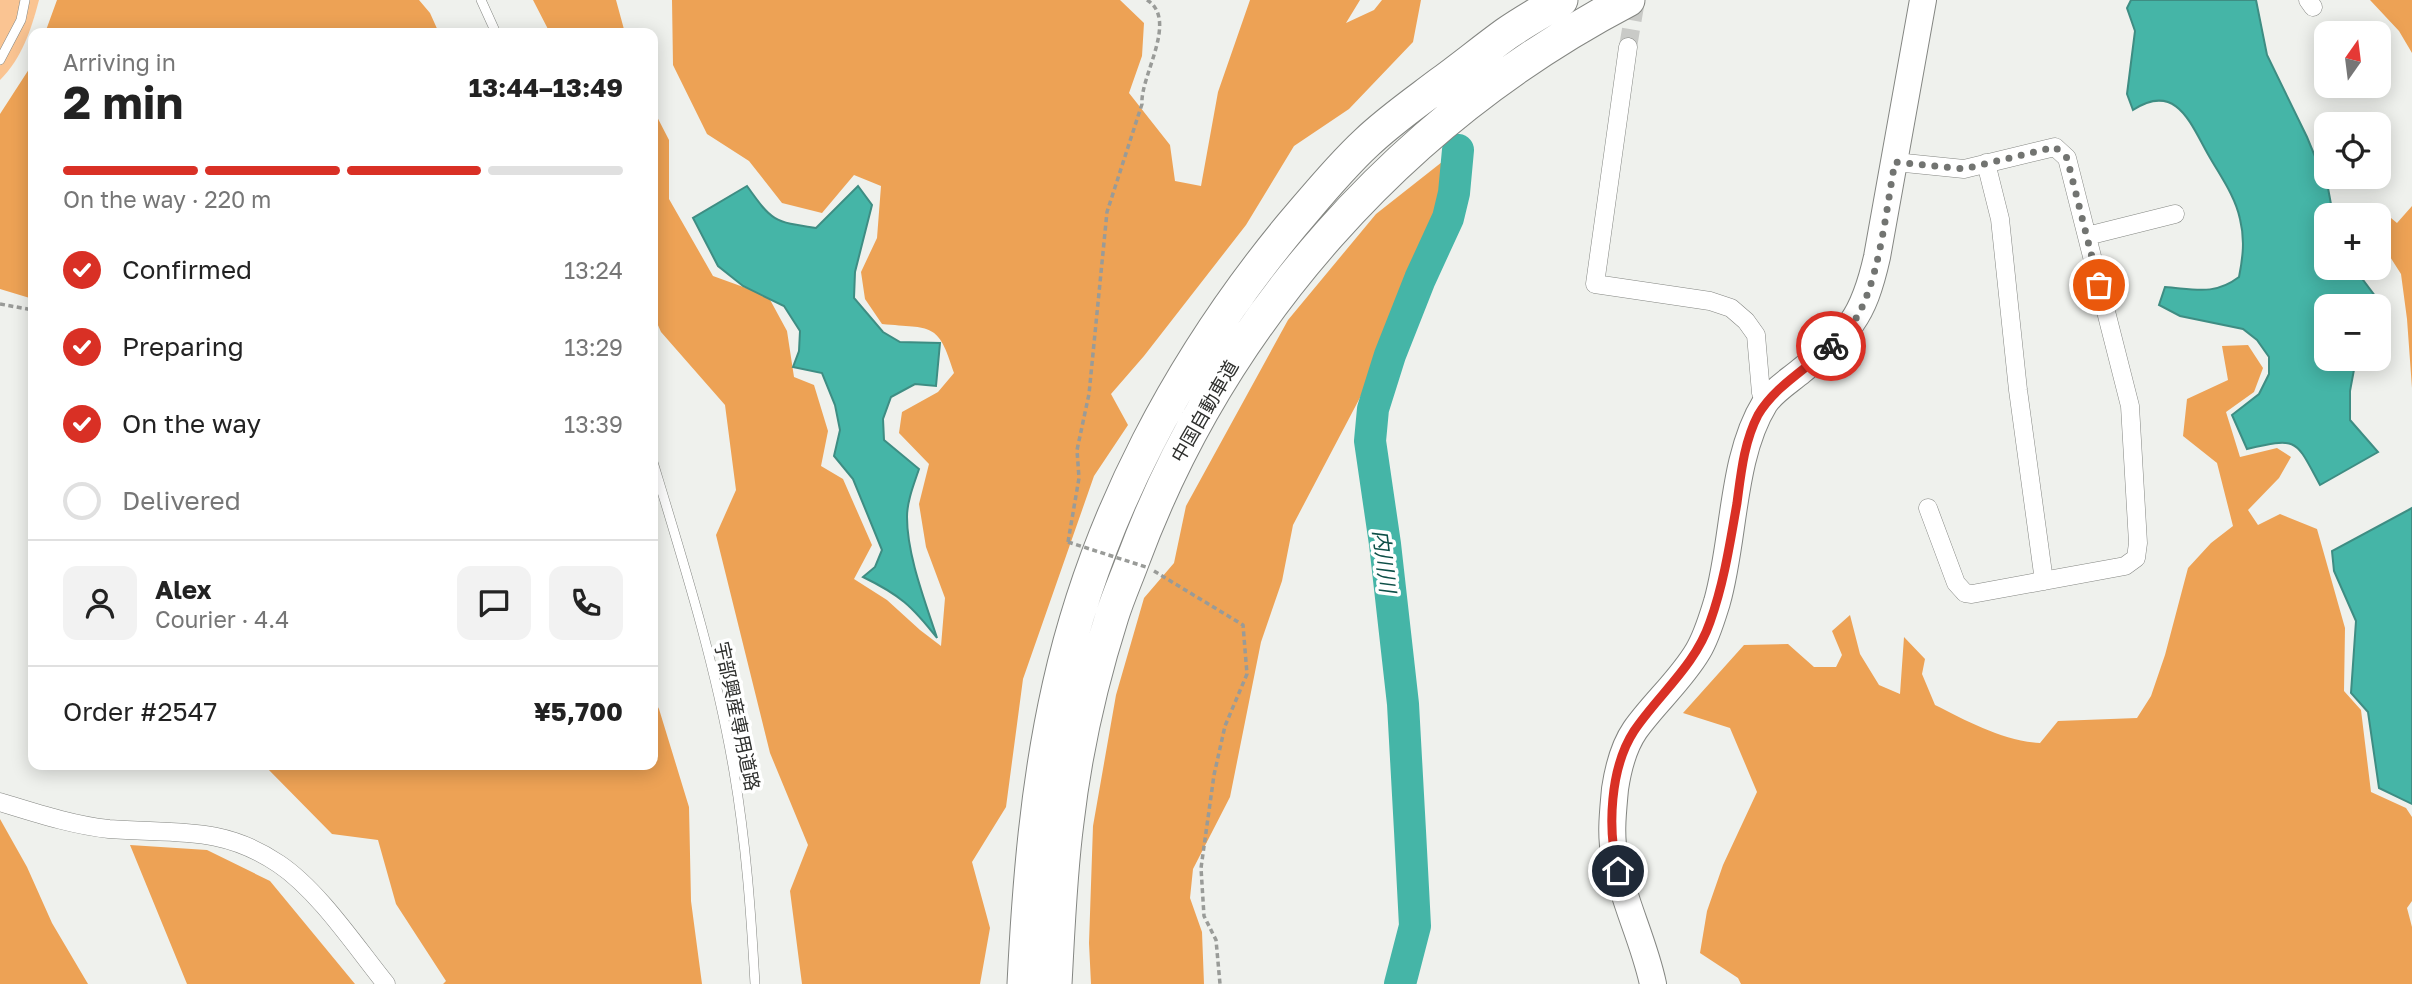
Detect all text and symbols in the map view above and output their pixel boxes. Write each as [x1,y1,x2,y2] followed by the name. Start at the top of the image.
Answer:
[2314,21,2390,98] north arrow
[2314,21,2391,371] map controls
[63,48,176,76] text: Arriving in
[469,72,623,103] text: 13:44–13:49
[63,74,183,129] text: 2 min
[2314,112,2391,189] button: locate
[63,185,271,213] text: On the way · 220 m
[2314,203,2391,280] button: +
[63,251,101,289] icon: check
[122,254,252,285] text: Confirmed
[2069,255,2129,315] pin
[564,256,623,284] text: 13:24
[2080,266,2118,304] icon: bag
[2314,294,2391,371] button: −
[1796,311,1866,381] courier
[1812,327,1850,365] icon: bike
[63,328,101,366] icon: check
[122,331,244,362] text: Preparing
[564,333,623,361] text: 13:29
[1166,356,1242,466] street label: 中国自動車道
[63,405,101,443] icon: check
[122,408,261,439] text: On the way
[564,410,623,438] text: 13:39
[122,485,241,516] text: Delivered
[1368,528,1402,596] water label: 内川川
[63,566,137,640] button: person
[457,566,531,640] button: chat
[549,566,623,640] button: phone
[155,574,212,605] text: Alex
[155,605,289,633] text: Courier · 4.4
[711,639,765,793] street label: 宇部興産専用道路
[63,696,217,727] text: Order #2547
[534,696,623,727] text: ¥5,700
[1588,841,1648,901] pin
[1599,852,1637,890] icon: home

